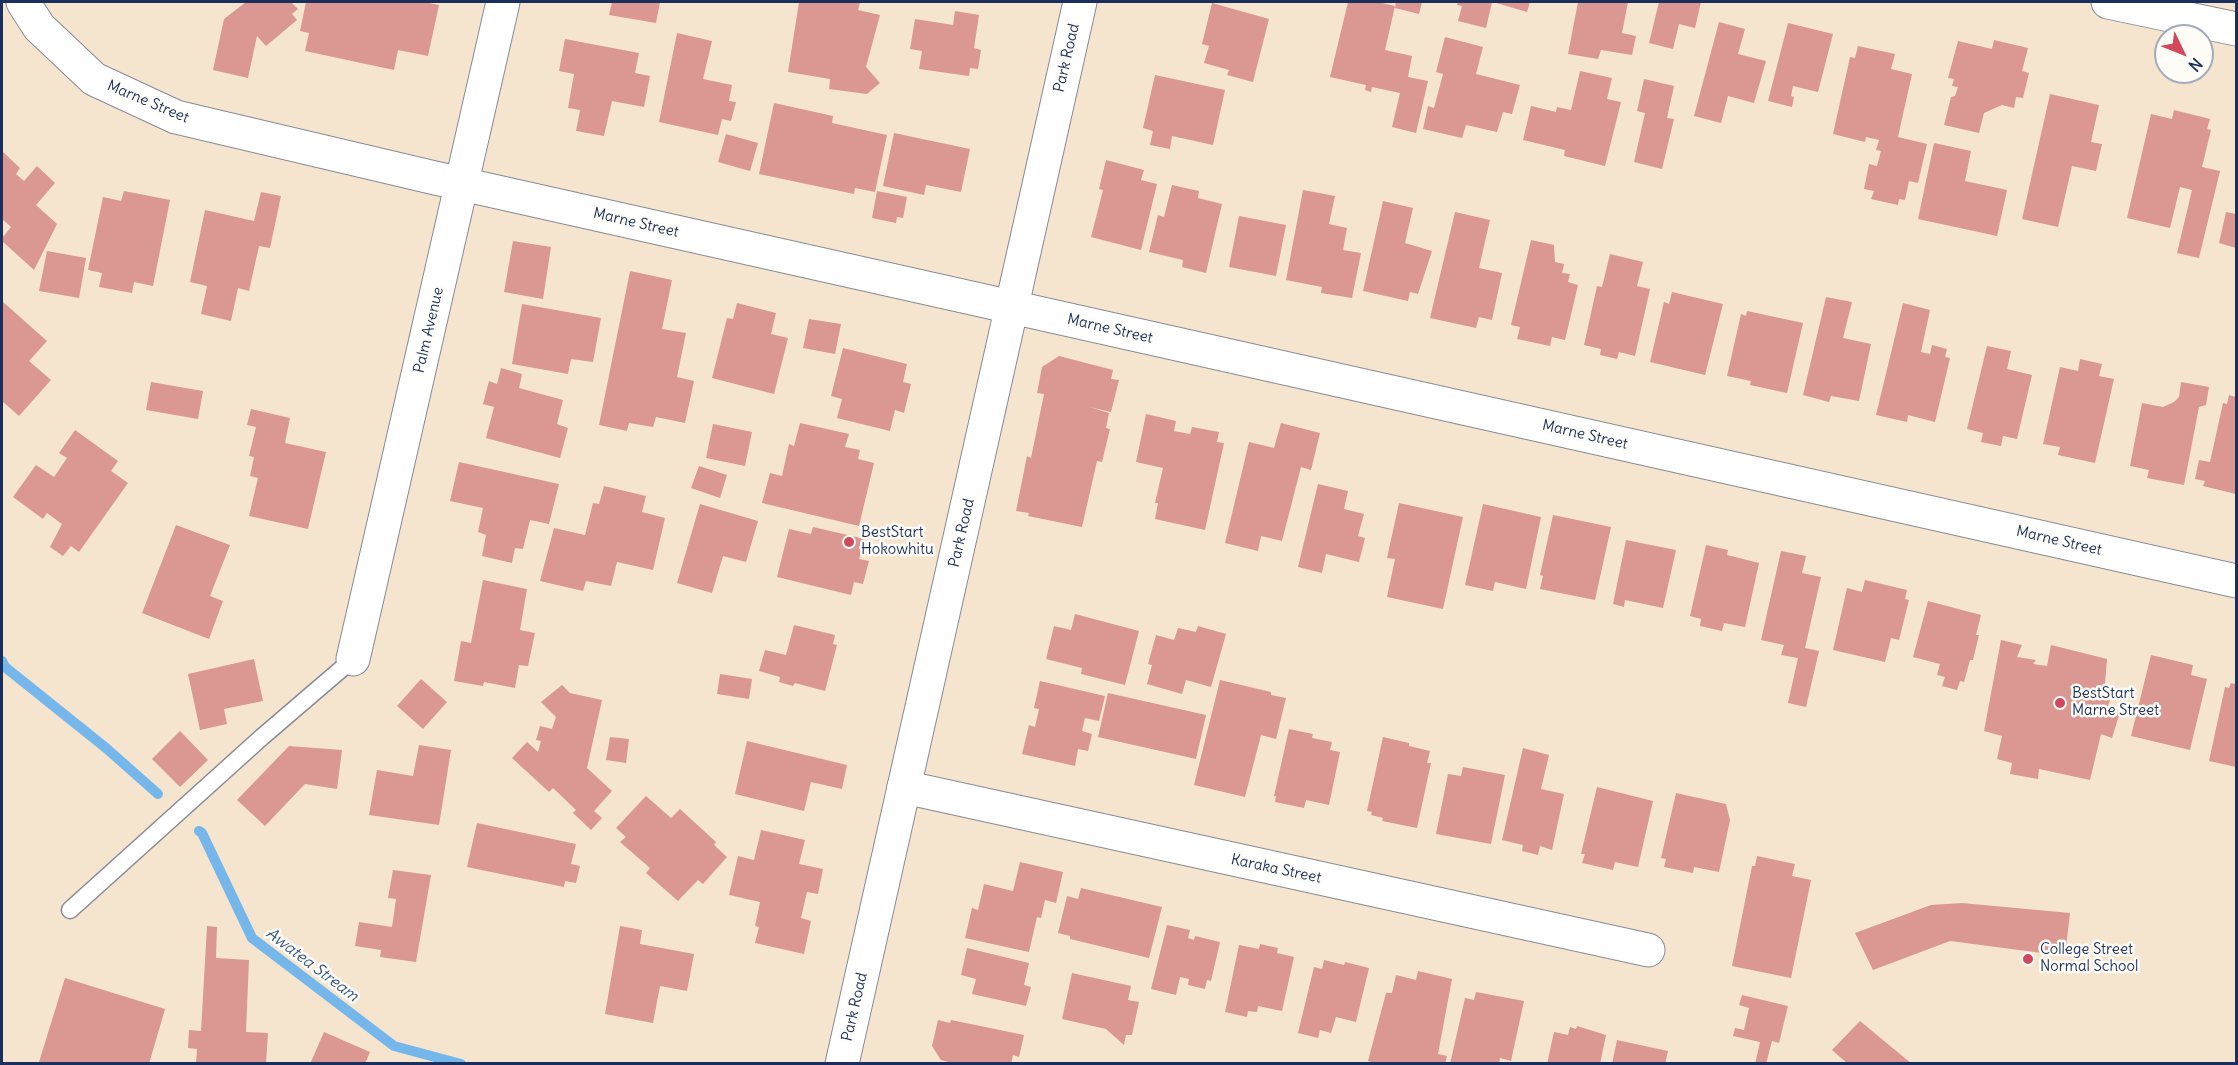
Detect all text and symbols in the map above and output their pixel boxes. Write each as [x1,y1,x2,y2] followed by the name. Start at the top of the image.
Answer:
[1050,22,1084,94] street label: Park Road
[2154,24,2214,84] north arrow
[2185,54,2207,76] text: N
[104,77,192,127] street label: Marne Street
[592,204,680,242] street label: Marne Street
[410,285,448,375] street label: Palm Avenue
[1066,310,1154,348] street label: Marne Street
[1541,416,1629,454] street label: Marne Street
[945,497,979,569] street label: Park Road
[2015,522,2103,560] street label: Marne Street
[861,524,934,559] place label: BestStart Hokowhitu
[842,535,856,549] marker: BestStart Hokowhitu
[2072,685,2159,720] place label: BestStart Marne Street
[2053,696,2067,710] marker: BestStart Marne Street
[1229,851,1323,887] street label: Karaka Street
[262,924,362,1006] water label: Awatea Stream
[2040,941,2138,976] place label: College Street Normal School
[2021,952,2035,966] marker: College Street Normal School
[838,971,872,1043] street label: Park Road

